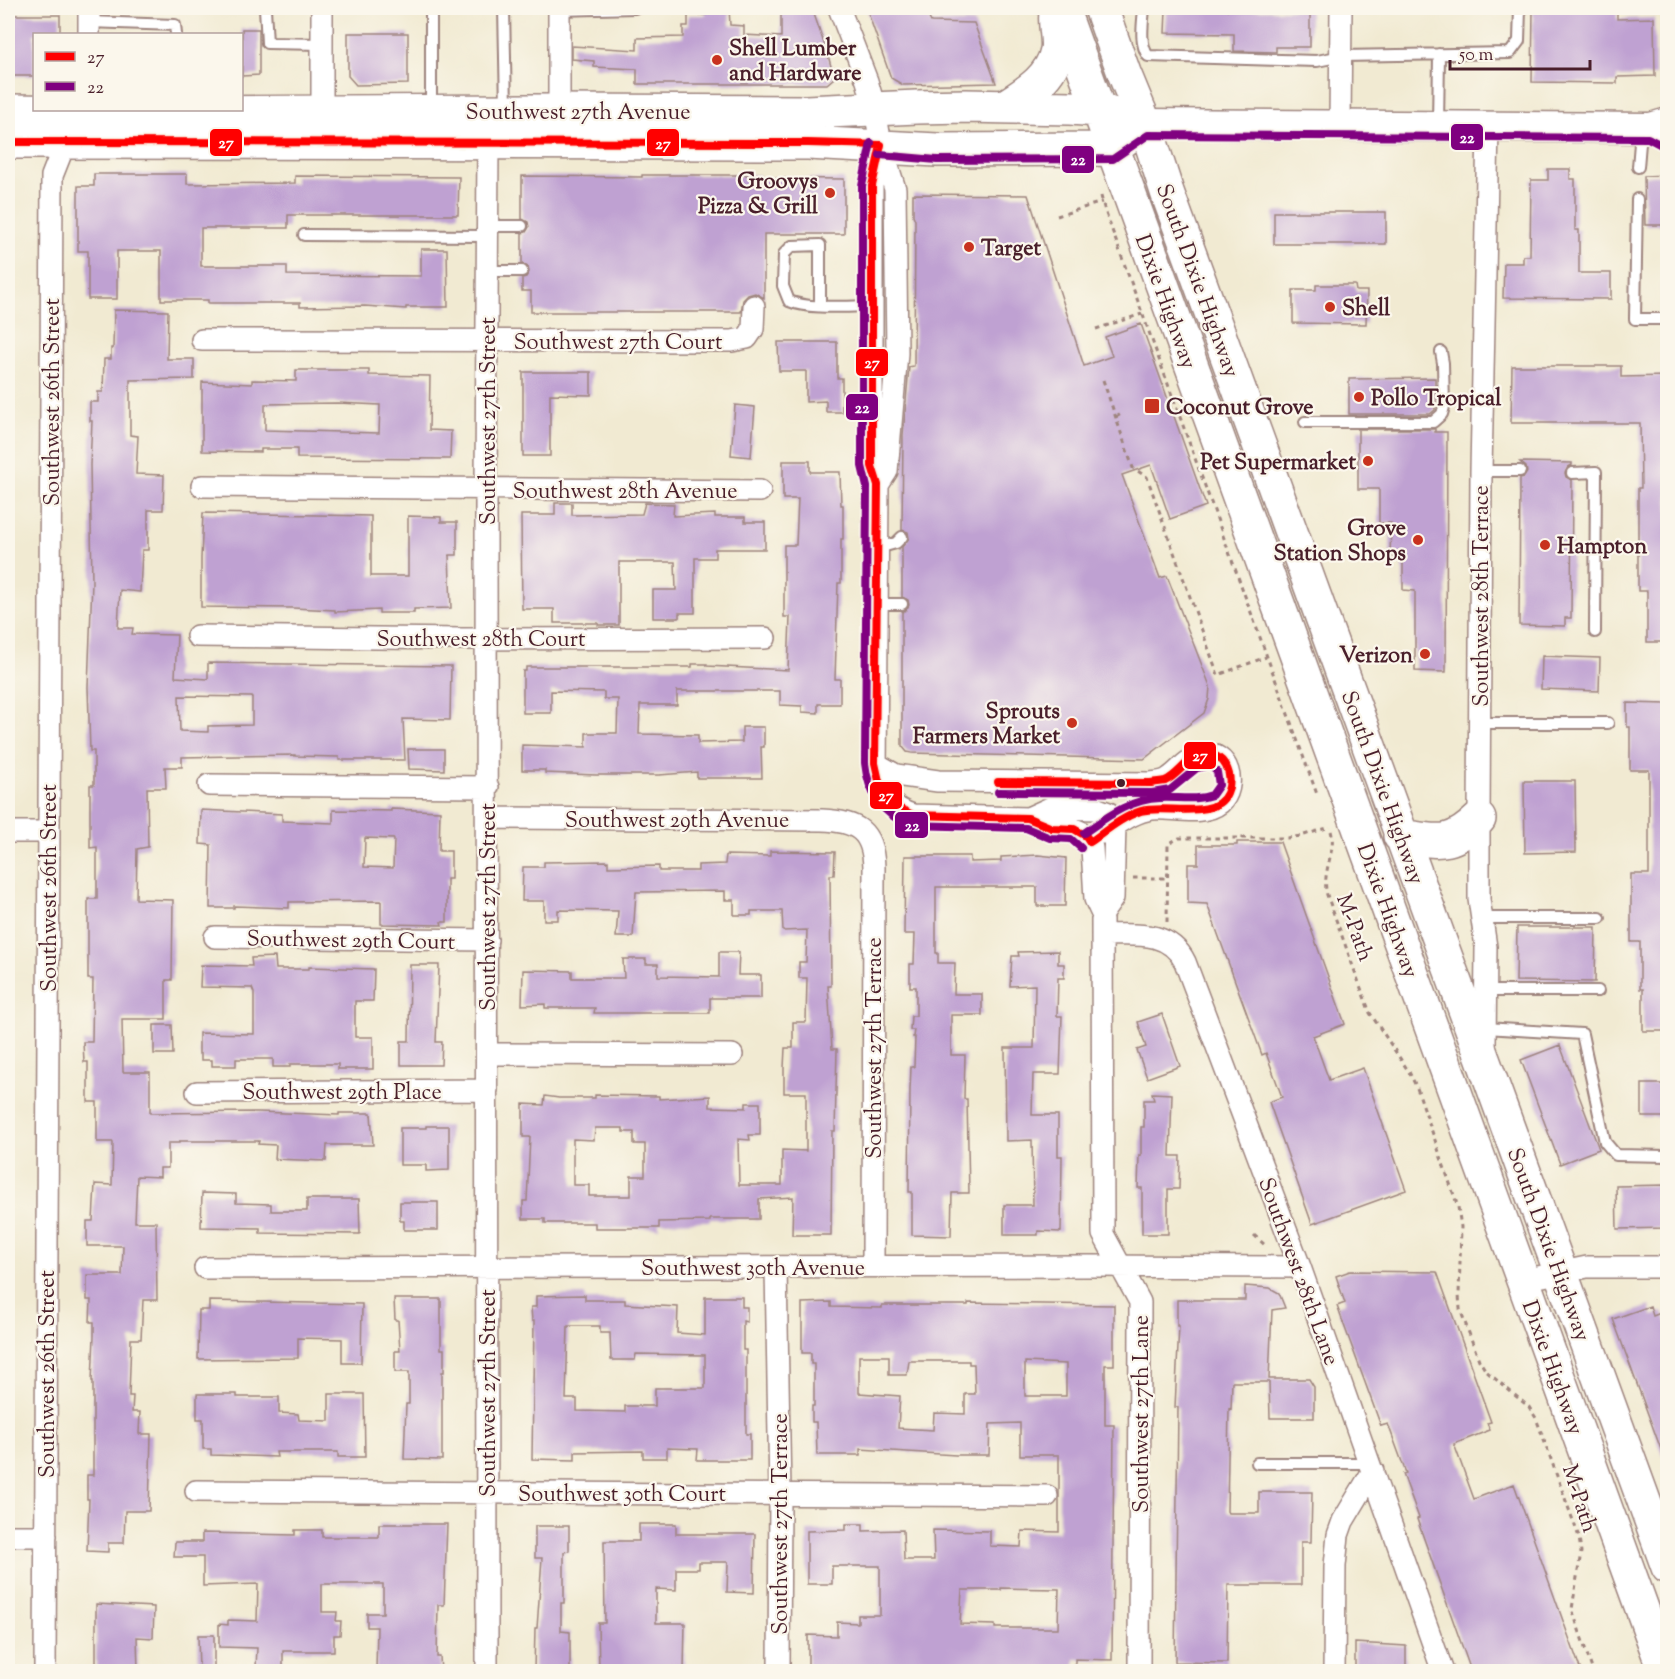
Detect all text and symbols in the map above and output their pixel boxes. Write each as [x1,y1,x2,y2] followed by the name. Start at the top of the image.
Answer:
[33,33,243,111] legend
[1450,33,1590,71] scale bar
[729,34,862,91] place label: Shell Lumber and Hardware
[1458,43,1494,69] text: 50 m
[87,46,104,72] text: 27
[710,53,724,67] marker: Shell Lumber and Hardware
[87,76,104,102] text: 22
[466,98,690,130] street label: Southwest 27th Avenue
[1450,123,1484,151] line badge: 22
[209,128,243,157] line badge: 27
[646,128,680,157] line badge: 27
[1460,128,1475,151] text: 22
[218,133,235,156] text: 27
[655,134,672,157] text: 27
[1061,145,1095,174] line badge: 22
[1071,150,1086,173] text: 22
[698,167,819,224] place label: Groovys Pizza & Grill
[1152,180,1246,380] street label: South Dixie Highway
[823,186,837,200] marker: Groovys Pizza & Grill
[1130,230,1204,372] street label: Dixie Highway
[981,234,1041,266] place label: Target
[962,240,976,254] marker: Target
[1342,294,1391,326] place label: Shell
[38,298,70,506] street label: Southwest 26th Street
[1323,300,1337,314] marker: Shell
[474,316,506,525] street label: Southwest 27th Street
[513,328,723,360] street label: Southwest 27th Court
[855,348,889,377] line badge: 27
[864,353,881,376] text: 27
[1371,384,1502,416] place label: Pollo Tropical
[1352,390,1366,404] marker: Pollo Tropical
[845,393,879,421] line badge: 22
[1166,393,1314,425] place label: Coconut Grove
[1143,397,1161,415] marker: Coconut Grove
[855,398,870,421] text: 22
[1200,448,1356,480] place label: Pet Supermarket
[1361,454,1375,468] marker: Pet Supermarket
[513,477,737,509] street label: Southwest 28th Avenue
[1467,485,1499,707] street label: Southwest 28th Terrace
[1274,514,1406,571] place label: Grove Station Shops
[1557,532,1647,564] place label: Hampton
[1411,533,1425,547] marker: Grove Station Shops
[1538,538,1552,552] marker: Hampton
[377,625,586,657] street label: Southwest 28th Court
[1339,641,1413,673] place label: Verizon
[1418,647,1432,661] marker: Verizon
[1331,687,1431,889] street label: South Dixie Highway
[913,697,1060,754] place label: Sprouts Farmers Market
[1065,716,1079,730] marker: Sprouts Farmers Market
[1183,741,1217,770] line badge: 27
[1192,746,1209,769] text: 27
[1115,777,1127,789] unlabelled marker
[869,781,903,810] line badge: 27
[35,784,67,992] street label: Southwest 26th Street
[878,786,895,809] text: 27
[474,802,506,1011] street label: Southwest 27th Street
[565,806,789,838] street label: Southwest 29th Avenue
[894,811,929,839] line badge: 22
[905,816,920,839] text: 22
[1347,839,1425,983] street label: Dixie Highway
[1326,890,1380,966] street label: M-Path
[246,924,456,960] street label: Southwest 29th Court
[860,937,892,1159] street label: Southwest 27th Terrace
[242,1078,442,1110] street label: Southwest 29th Place
[1497,1144,1597,1346] street label: South Dixie Highway
[1248,1174,1346,1370] street label: Southwest 28th Lane
[641,1254,865,1286] street label: Southwest 30th Avenue
[33,1270,65,1478] street label: Southwest 26th Street
[474,1288,506,1497] street label: Southwest 27th Street
[1512,1296,1590,1440] street label: Dixie Highway
[1127,1315,1159,1513] street label: Southwest 27th Lane
[766,1413,798,1635] street label: Southwest 27th Terrace
[1552,1461,1604,1537] street label: M-Path
[518,1480,726,1512] street label: Southwest 30th Court

